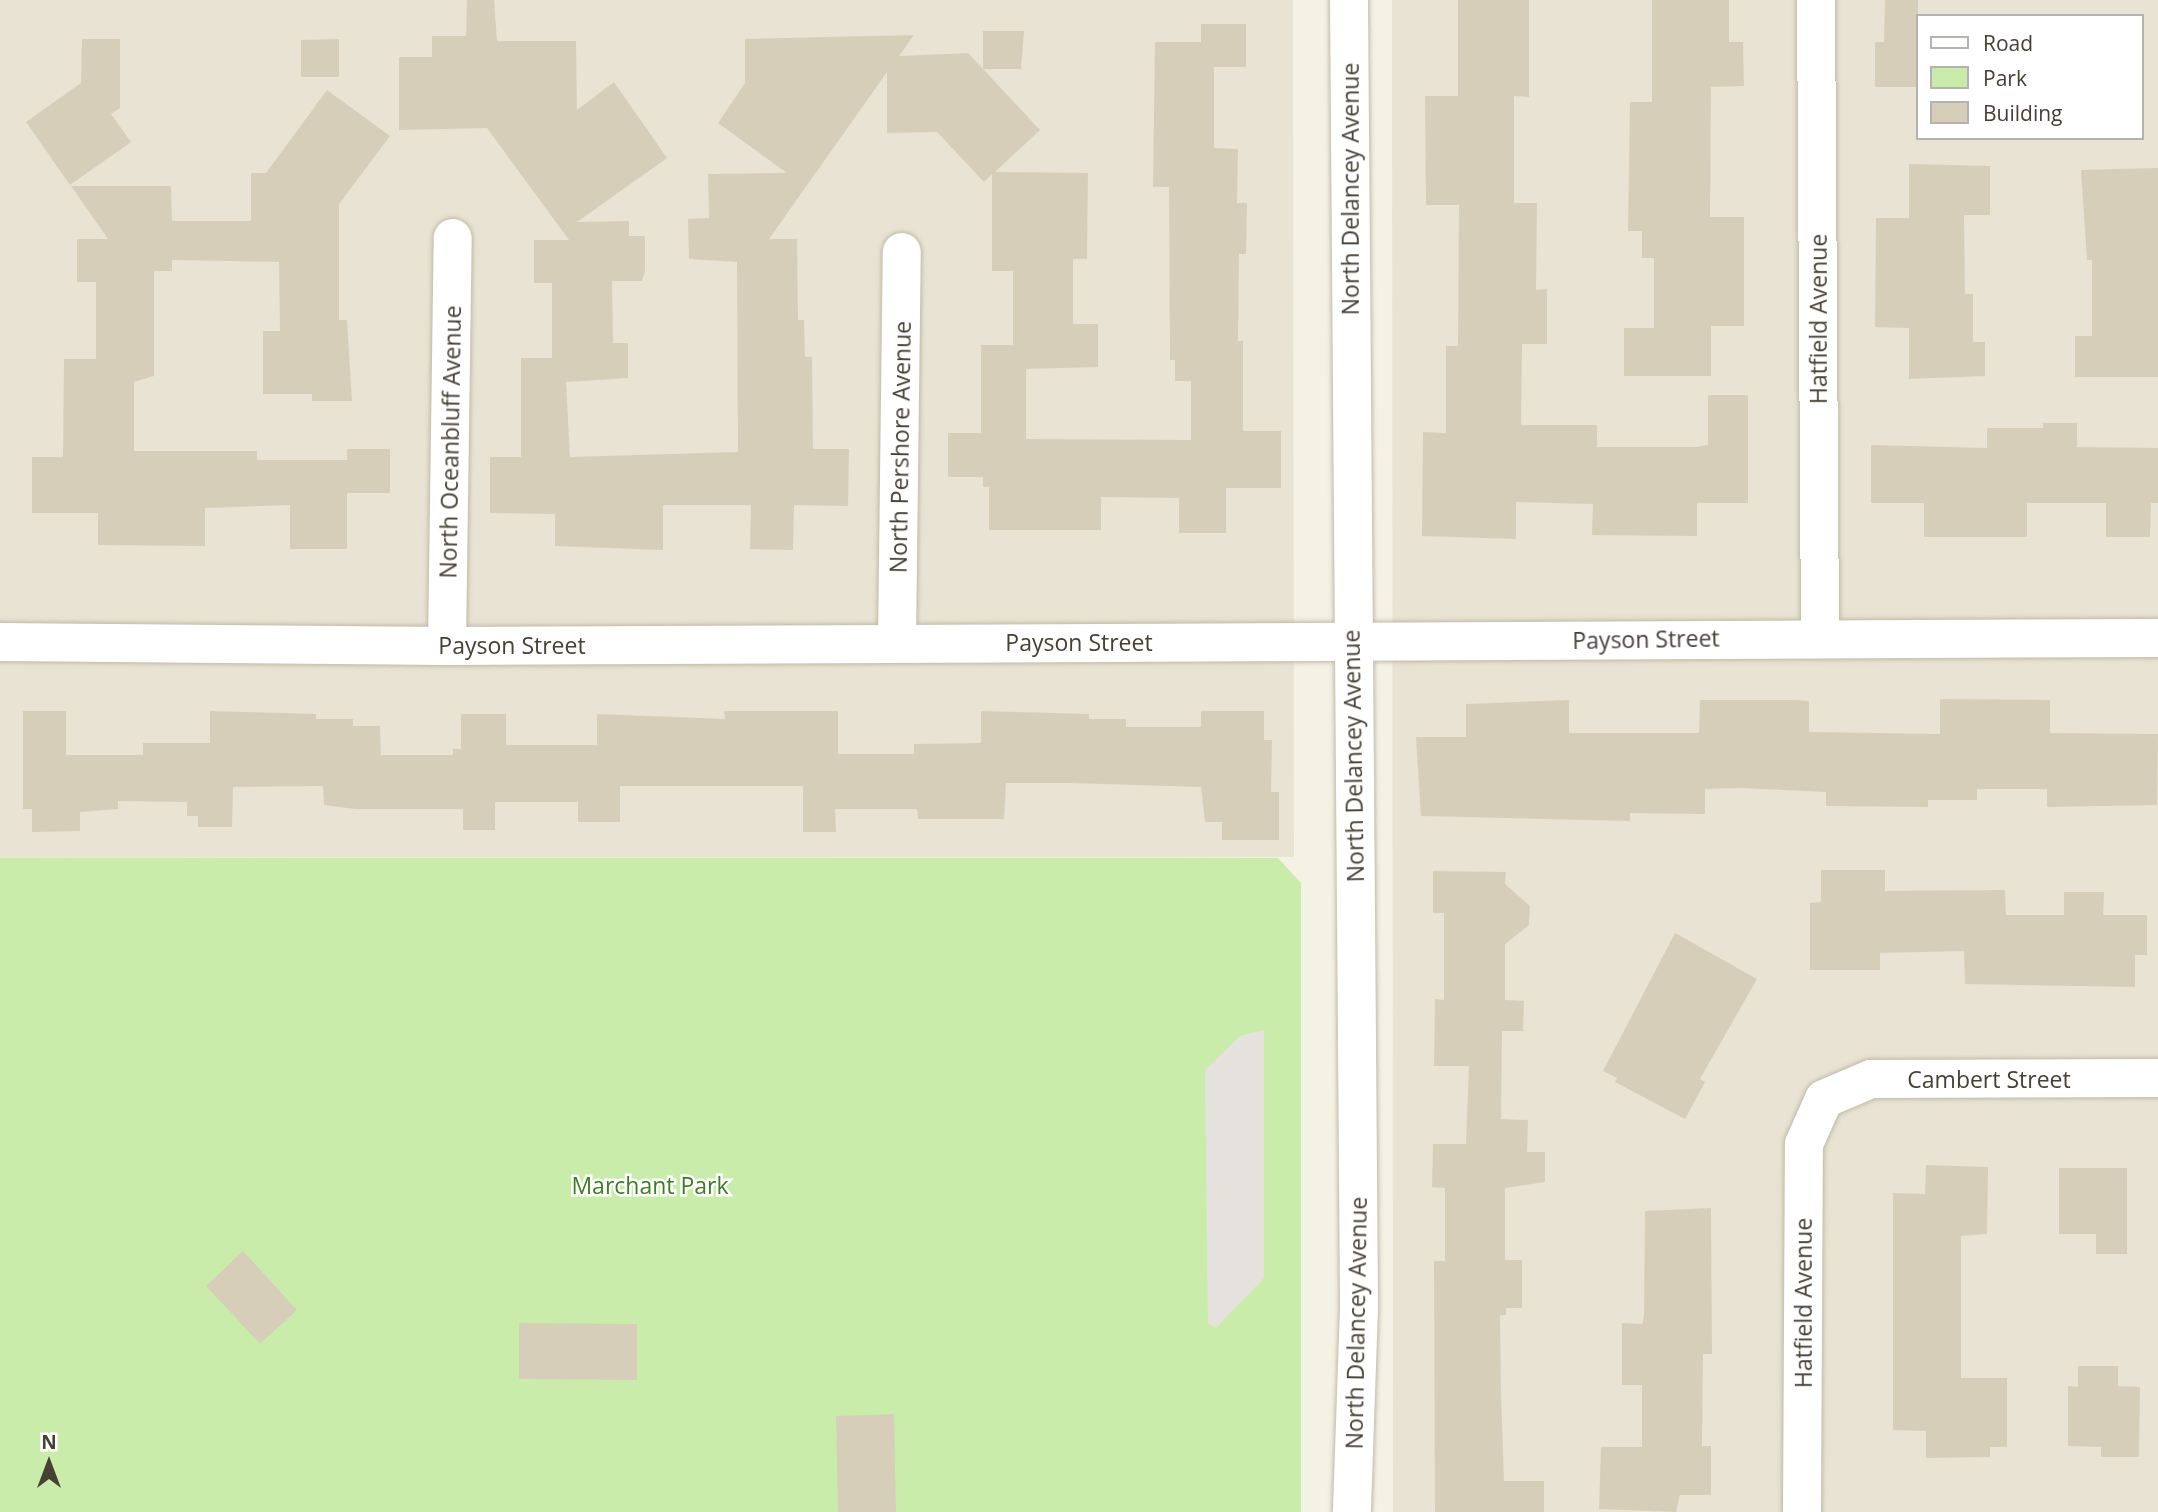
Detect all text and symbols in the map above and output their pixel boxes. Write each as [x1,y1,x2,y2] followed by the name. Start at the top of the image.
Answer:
[1916,14,2144,140] legend
[1983,29,2033,57] text: Road
[1336,63,1364,315] street label: North Delancey Avenue
[1983,64,2027,92] text: Park
[1983,99,2062,127] text: Building
[1804,234,1832,404] street label: Hatfield Avenue
[434,305,466,579] street label: North Oceanbluff Avenue
[884,321,916,573] street label: North Pershore Avenue
[1572,624,1720,654] street label: Payson Street
[1005,628,1153,656] street label: Payson Street
[1337,629,1369,883] street label: North Delancey Avenue
[438,631,586,659] street label: Payson Street
[1907,1065,2071,1093] street label: Cambert Street
[571,1171,729,1199] park label: Marchant Park
[1340,1196,1372,1450] street label: North Delancey Avenue
[1789,1218,1817,1388] street label: Hatfield Avenue
[14,1428,84,1498] north arrow
[41,1429,57,1455] text: N

